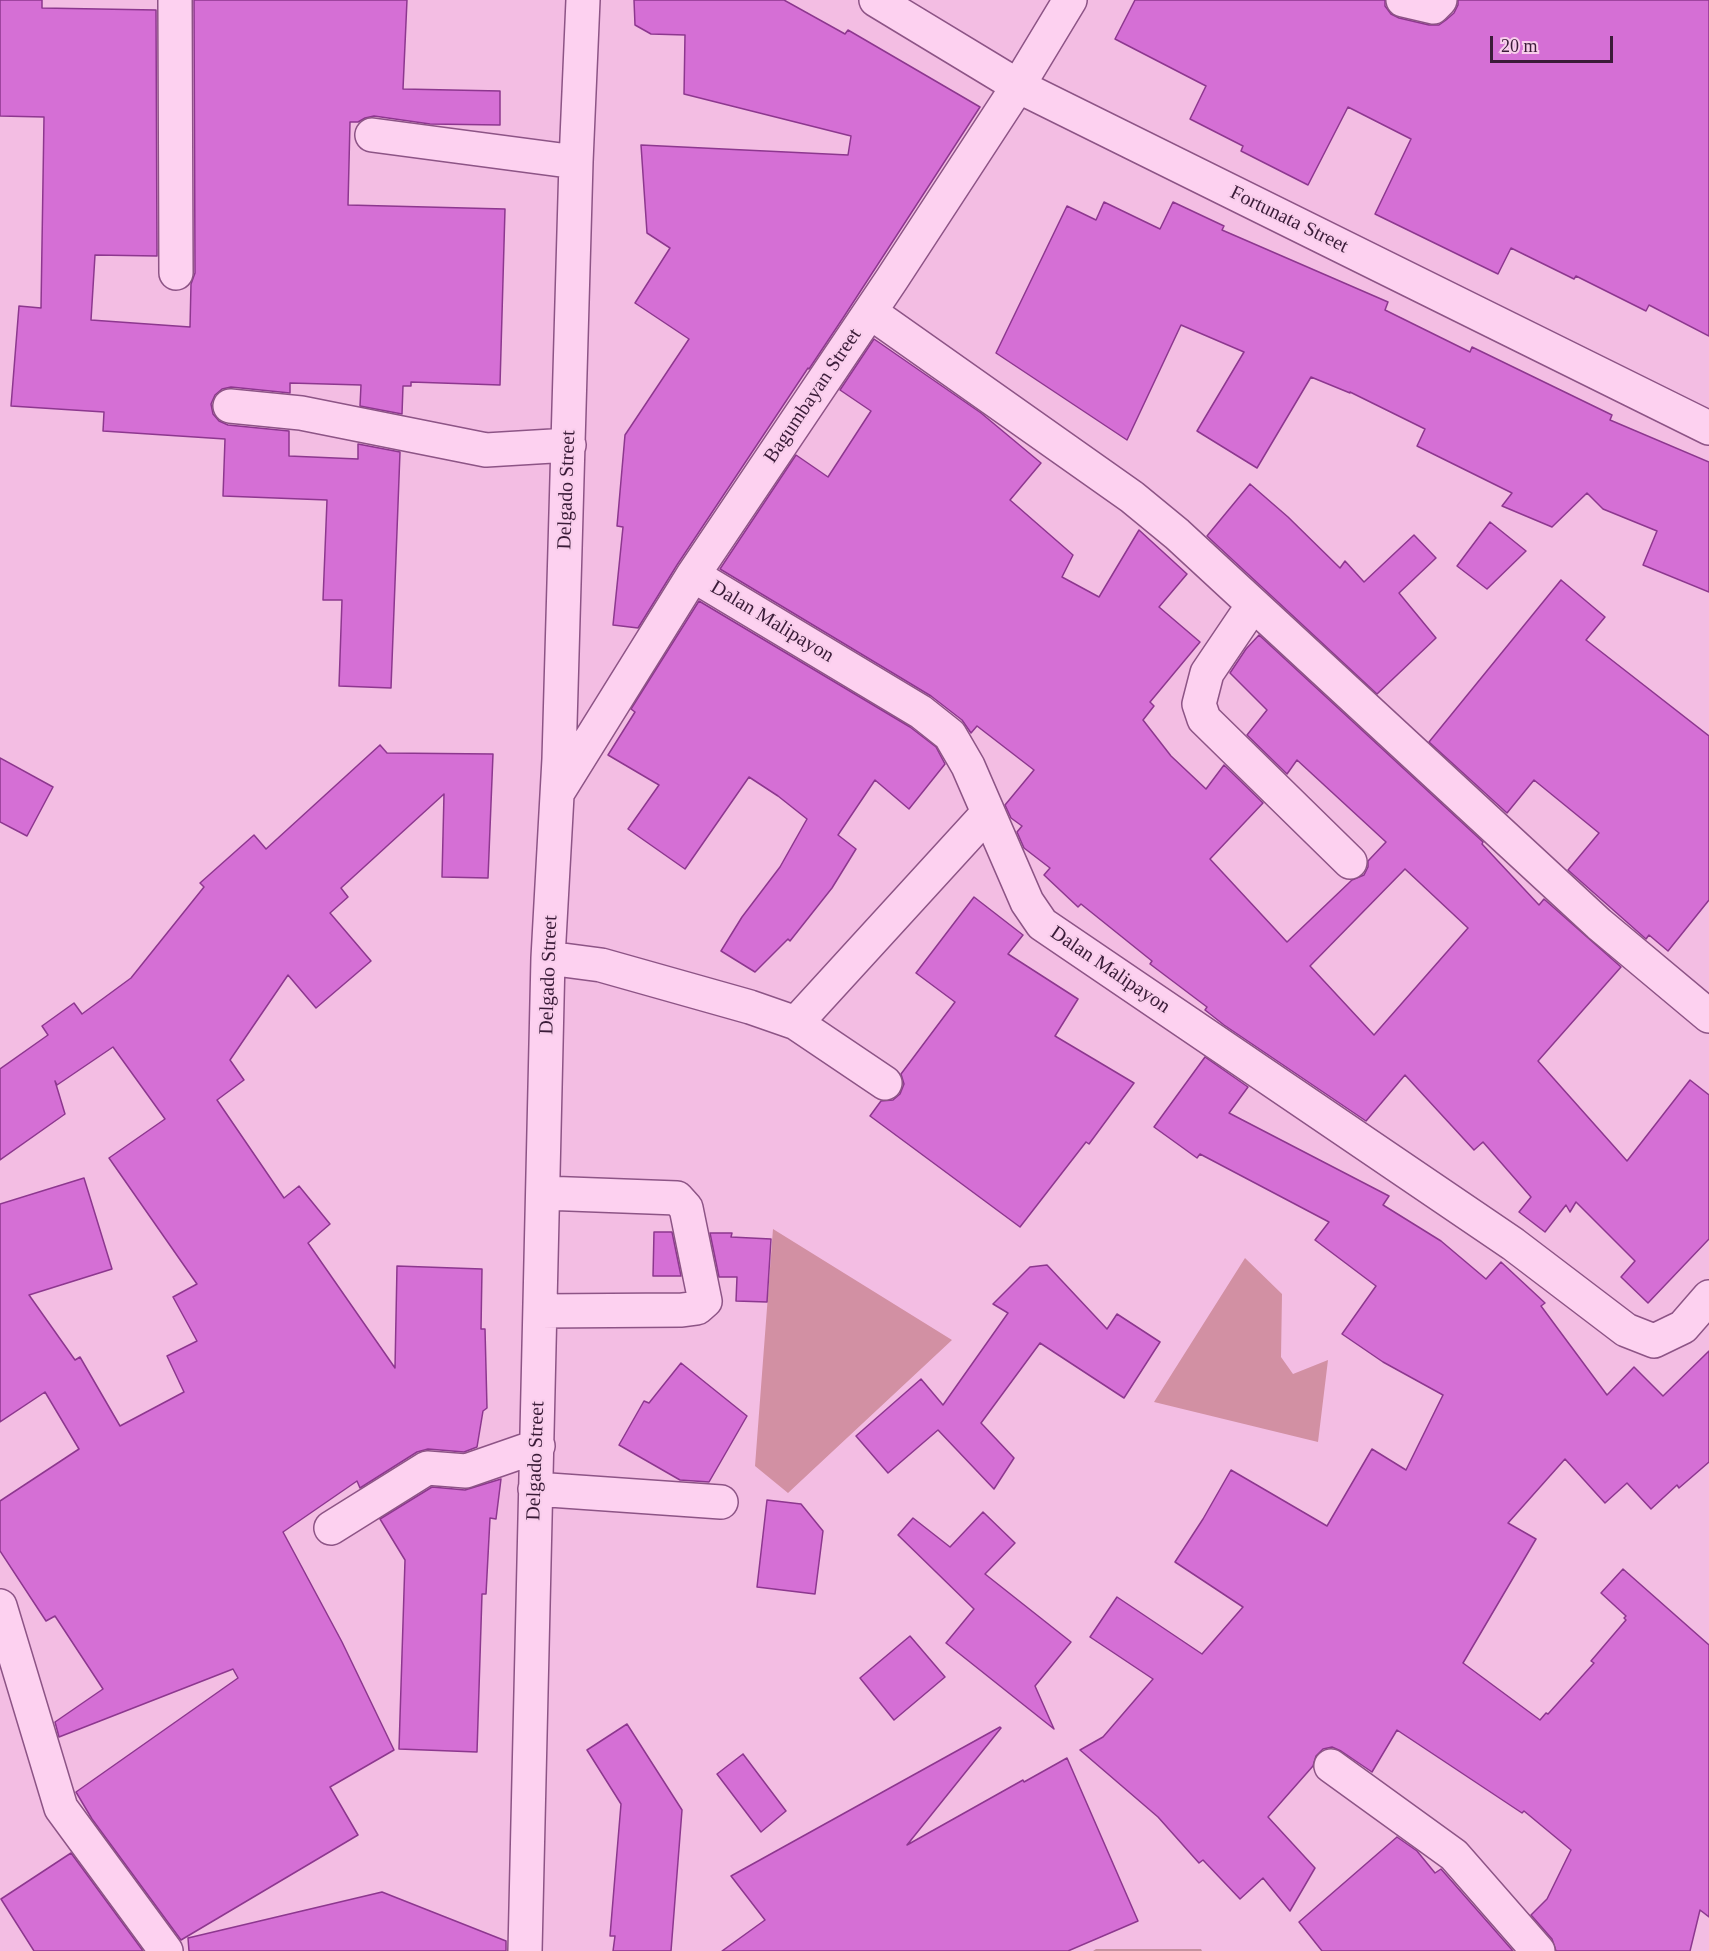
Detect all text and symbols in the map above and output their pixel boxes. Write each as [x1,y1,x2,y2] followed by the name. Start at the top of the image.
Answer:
[1493,24,1616,62] scale bar
[1501,36,1538,56] text: 20 m
[1226,181,1352,259] street label: Fortunata Street
[759,324,867,468] street label: Bagumbayan Street
[553,430,581,550] street label: Delgado Street
[706,576,838,668] street label: Dalan Malipayon
[535,915,563,1035] street label: Delgado Street
[1046,921,1174,1019] street label: Dalan Malipayon
[522,1401,550,1521] street label: Delgado Street

